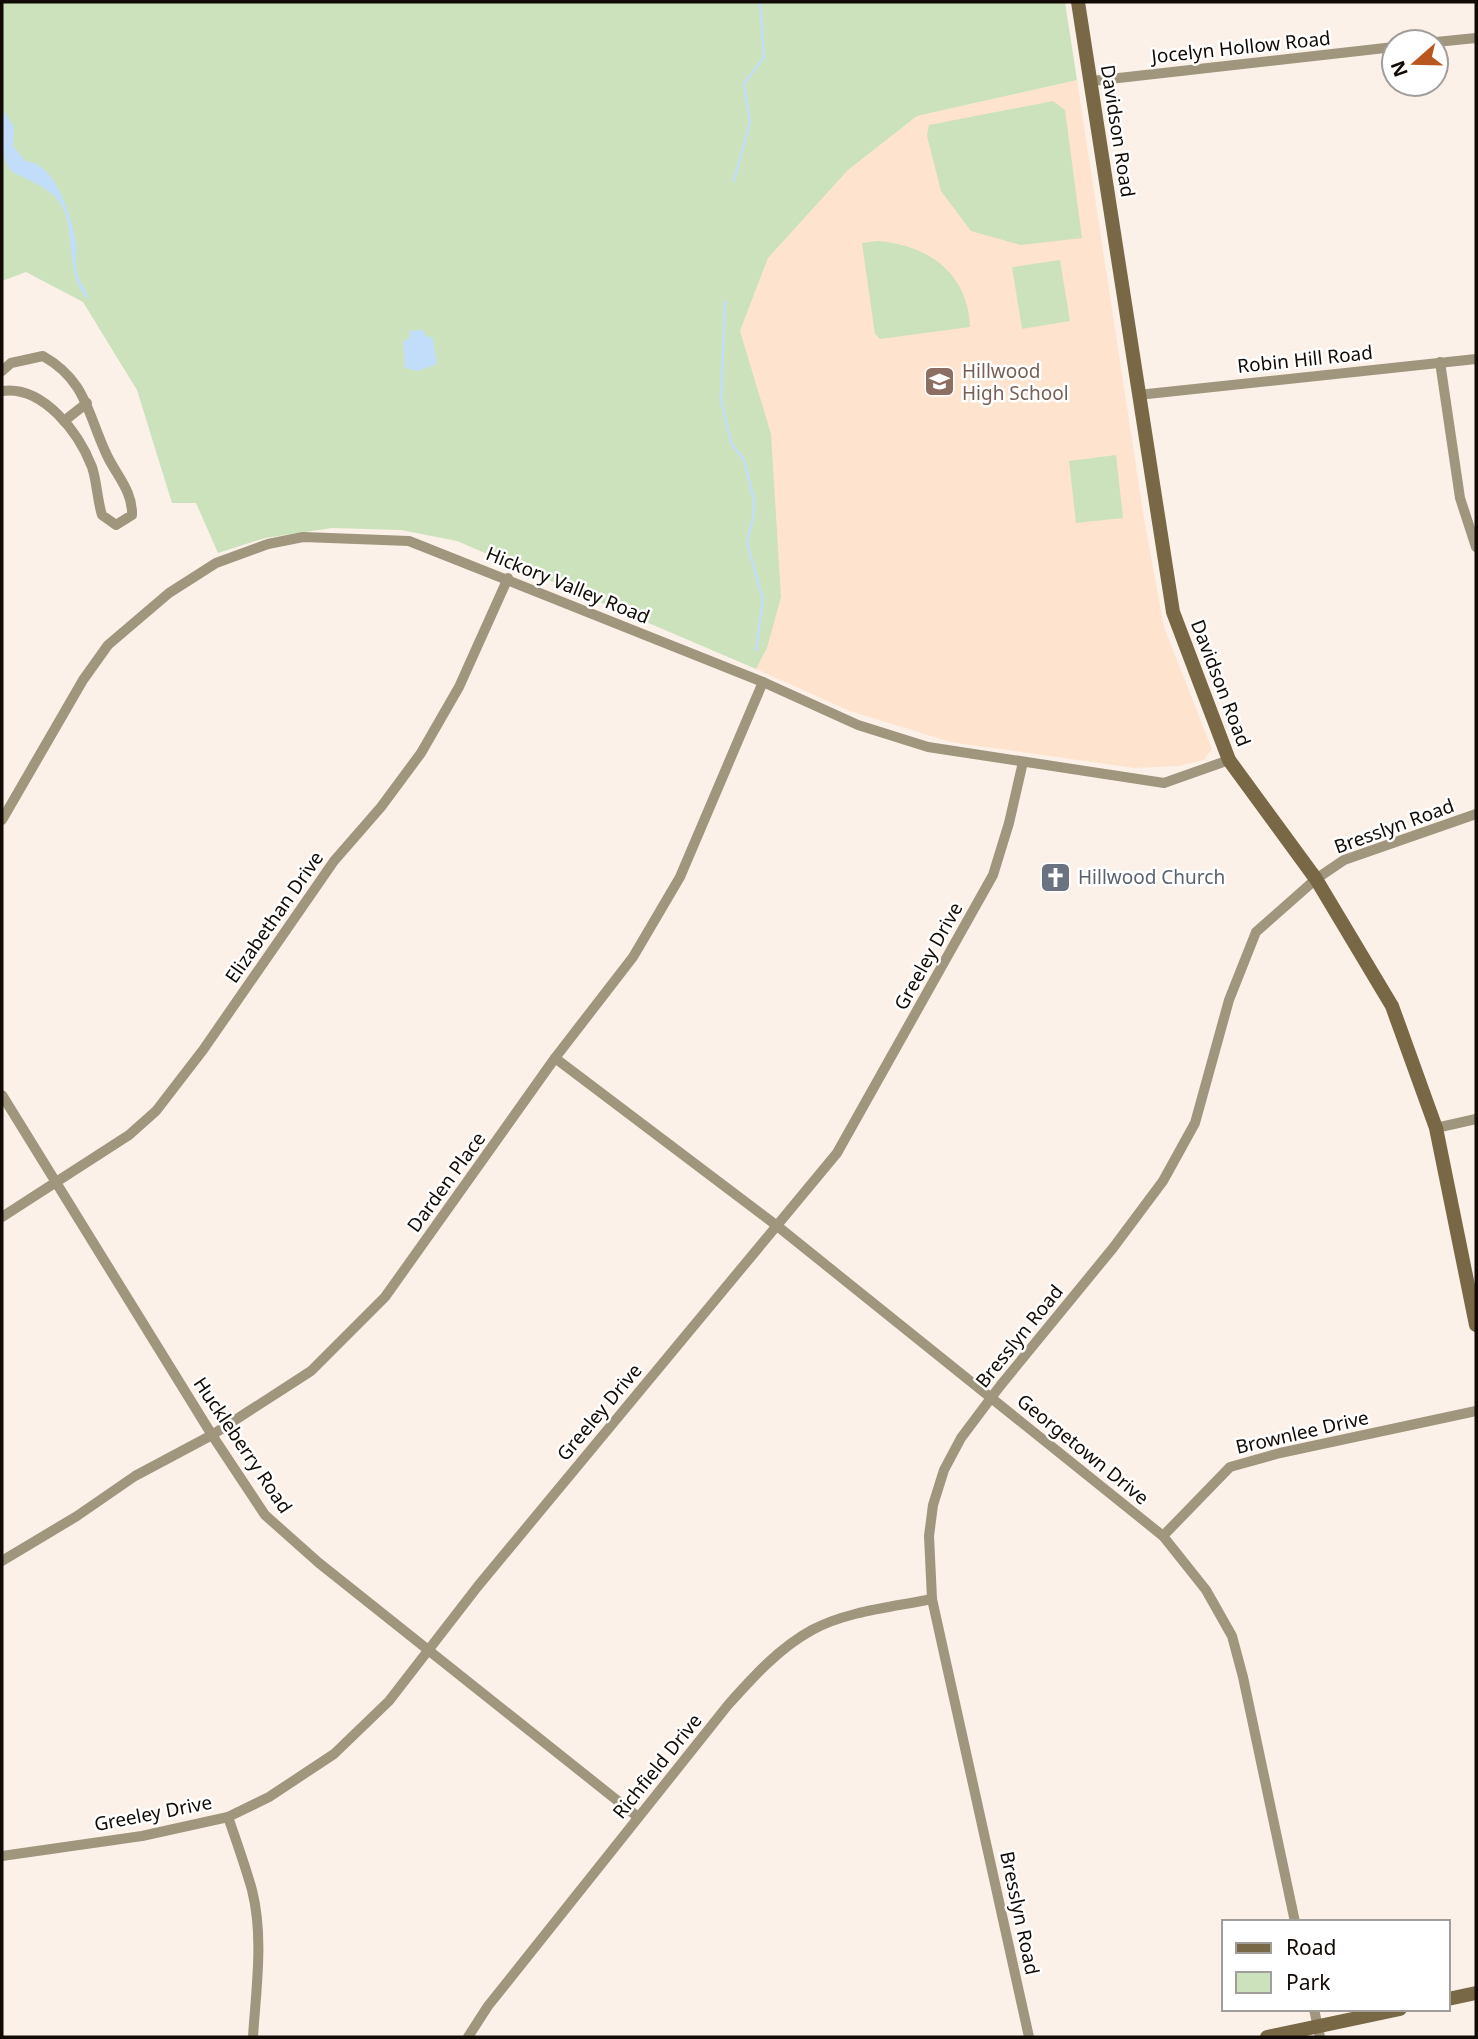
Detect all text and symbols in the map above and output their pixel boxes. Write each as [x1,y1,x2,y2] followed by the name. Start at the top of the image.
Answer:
[1148,25,1332,70] street label: Jocelyn Hollow Road
[1380,28,1450,98] north arrow
[1384,57,1414,81] text: N
[1095,63,1141,199] street label: Davidson Road
[1236,339,1374,379] street label: Robin Hill Road
[962,358,1069,406] place label: Hillwood High School
[922,365,956,399] school or university icon: Hillwood High School
[482,540,654,630] street label: Hickory Valley Road
[1185,616,1257,750] street label: Davidson Road
[1331,792,1457,860] street label: Bresslyn Road
[219,846,329,988] street label: Elizabethan Drive
[1038,860,1072,894] church icon: Hillwood Church
[1078,864,1225,890] place label: Hillwood Church
[888,897,968,1015] street label: Greeley Drive
[401,1127,491,1237] street label: Darden Place
[969,1279,1069,1393] street label: Bresslyn Road
[551,1358,647,1466] street label: Greeley Drive
[188,1372,298,1518] street label: Huckleberry Road
[1012,1388,1154,1510] street label: Georgetown Drive
[1233,1404,1371,1460] street label: Brownlee Drive
[607,1708,707,1824] street label: Richfield Drive
[92,1789,214,1837] street label: Greeley Drive
[994,1849,1046,1977] street label: Bresslyn Road
[1222,1920,1450,2011] legend
[1286,1933,1336,1961] text: Road
[1286,1968,1331,1996] text: Park

